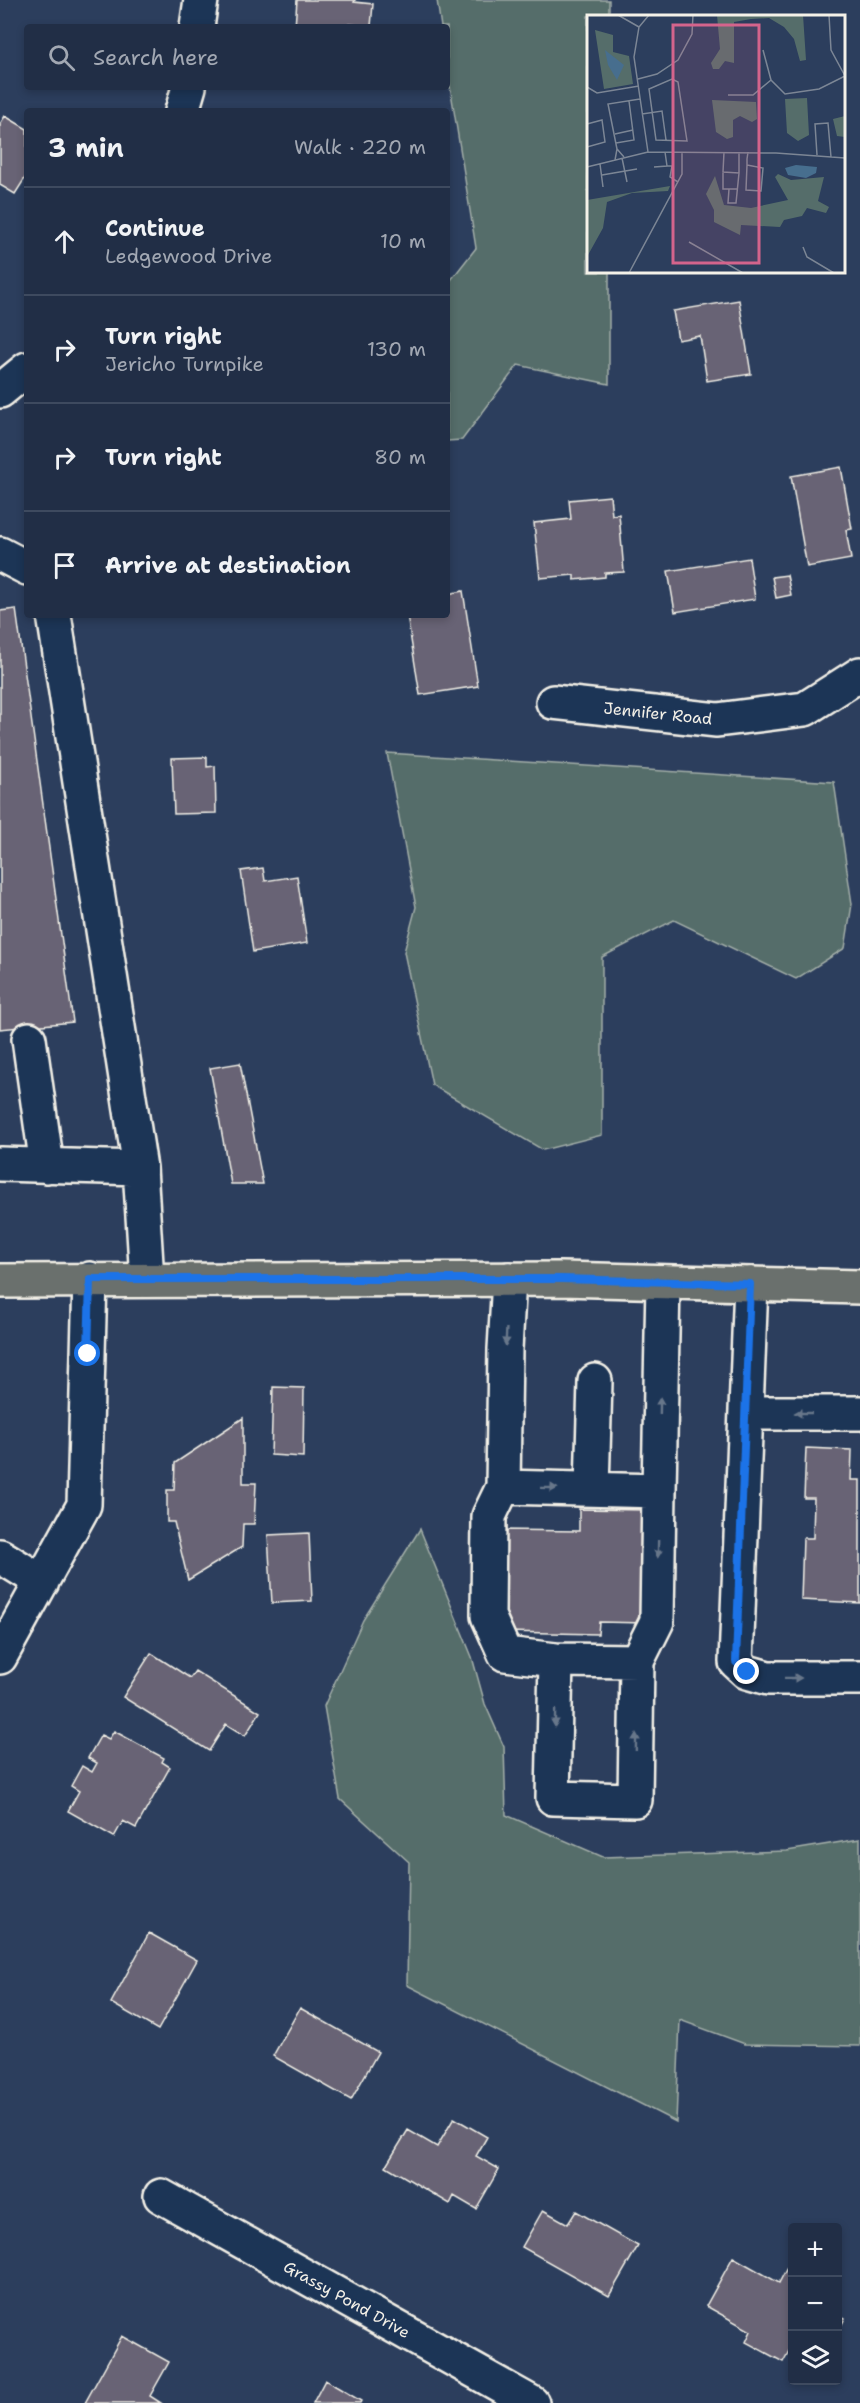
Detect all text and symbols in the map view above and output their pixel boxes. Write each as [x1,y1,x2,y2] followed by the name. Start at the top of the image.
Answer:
[587,15,845,273] inset map
[24,24,450,90] search box
[45,41,78,74] icon: search
[93,43,219,72] text: Search here
[48,130,124,165] text: 3 min
[294,134,426,160] text: Walk · 220 m
[105,214,205,243] text: Continue
[48,225,81,258] icon: ahead
[380,228,426,254] text: 10 m
[105,243,272,269] text: Ledgewood Drive
[105,322,222,351] text: Turn right
[48,333,81,366] icon: right
[367,336,426,362] text: 130 m
[105,351,264,377] text: Jericho Turnpike
[48,441,81,474] icon: right
[105,443,222,472] text: Turn right
[374,444,426,470] text: 80 m
[48,549,81,582] icon: arrive
[105,551,351,580] text: Arrive at destination
[603,697,713,730] street label: Jennifer Road
[501,1328,510,1347] one-way arrow
[74,1340,100,1366] route start
[655,1396,665,1415] one-way arrow
[793,1408,812,1418] one-way arrow
[539,1483,558,1493] one-way arrow
[654,1540,663,1559] one-way arrow
[733,1658,759,1684] route end
[784,1673,803,1683] one-way arrow
[550,1709,560,1728] one-way arrow
[631,1732,641,1751] one-way arrow
[788,2223,842,2385] map controls
[788,2223,842,2277] button: +
[280,2256,414,2343] street label: Grassy Pond Drive
[788,2277,842,2331] button: −
[788,2331,842,2385] button: layers

